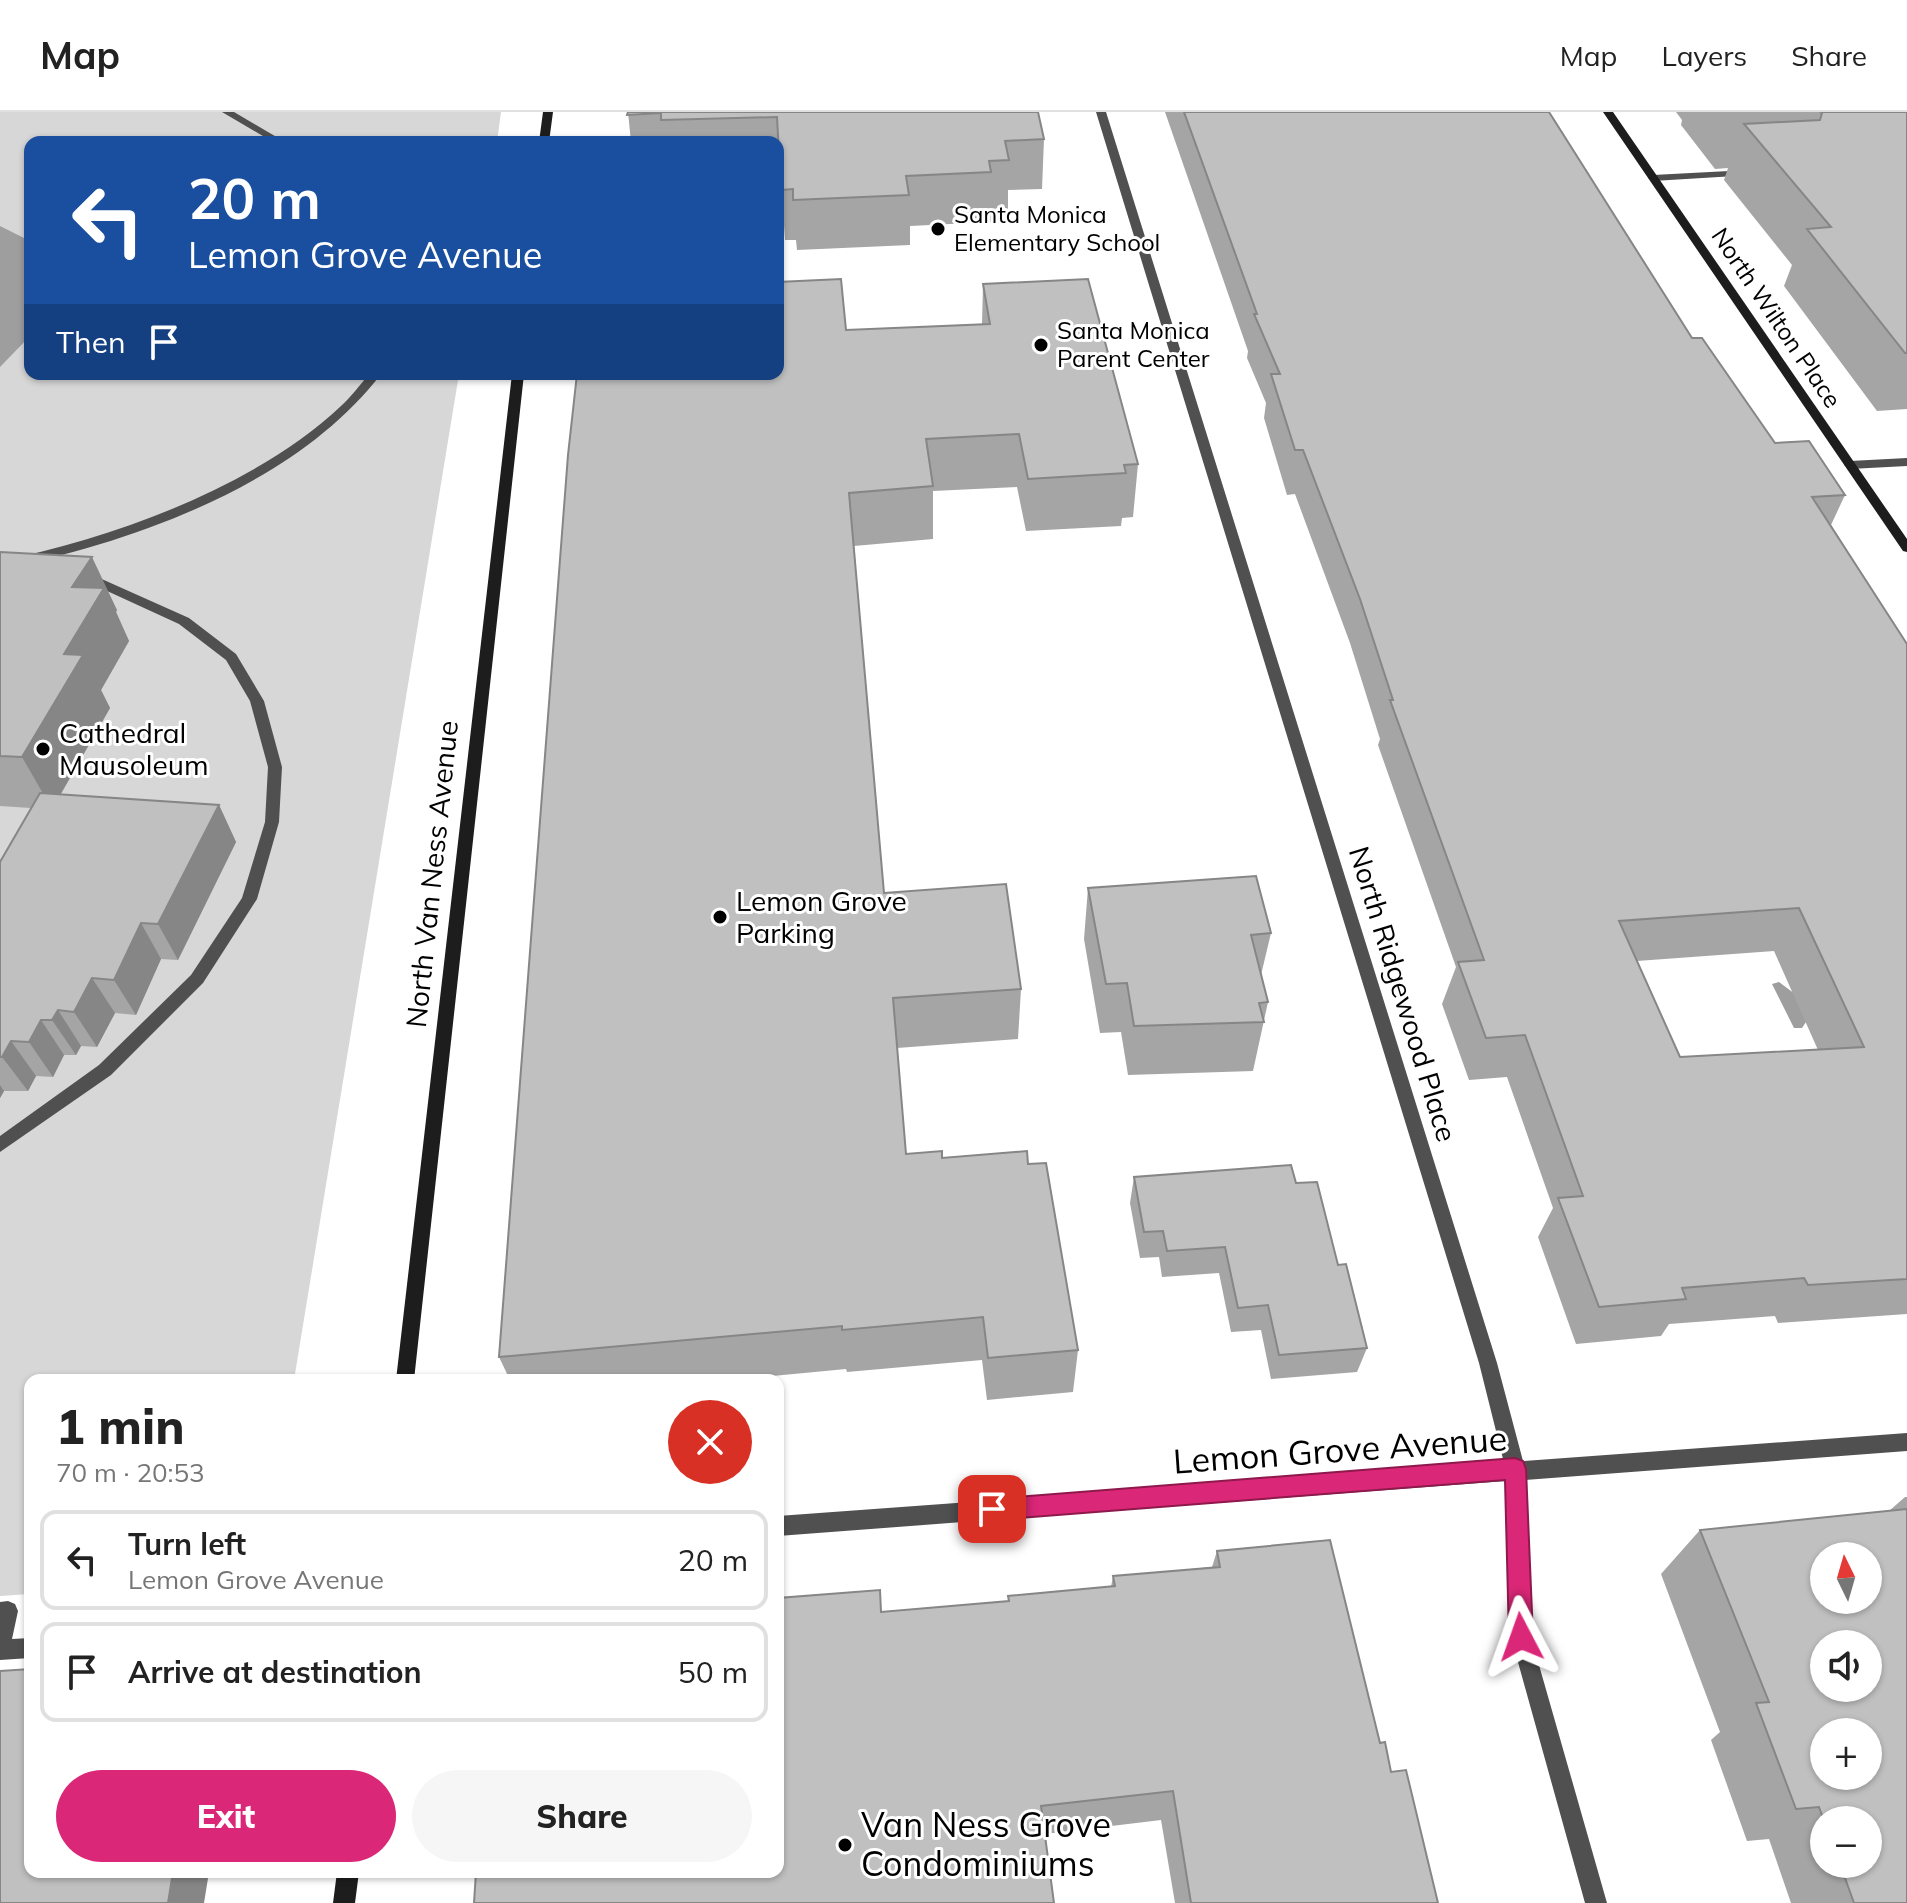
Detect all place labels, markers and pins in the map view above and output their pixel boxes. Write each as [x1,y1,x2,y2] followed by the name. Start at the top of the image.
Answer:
[954,199,1160,257] place label: Santa Monica Elementary School
[929,220,947,238] marker: Santa Monica Elementary School
[1057,315,1210,373] place label: Santa Monica Parent Center
[1032,336,1050,354] marker: Santa Monica Parent Center
[59,715,209,782] place label: Cathedral Mausoleum
[34,740,52,758] marker: Cathedral Mausoleum
[736,883,907,950] place label: Lemon Grove Parking
[711,908,729,926] marker: Lemon Grove Parking
[958,1475,1026,1543] pin
[861,1803,1111,1885] place label: Van Ness Grove Condominiums
[836,1836,854,1854] marker: Van Ness Grove Condominiums

